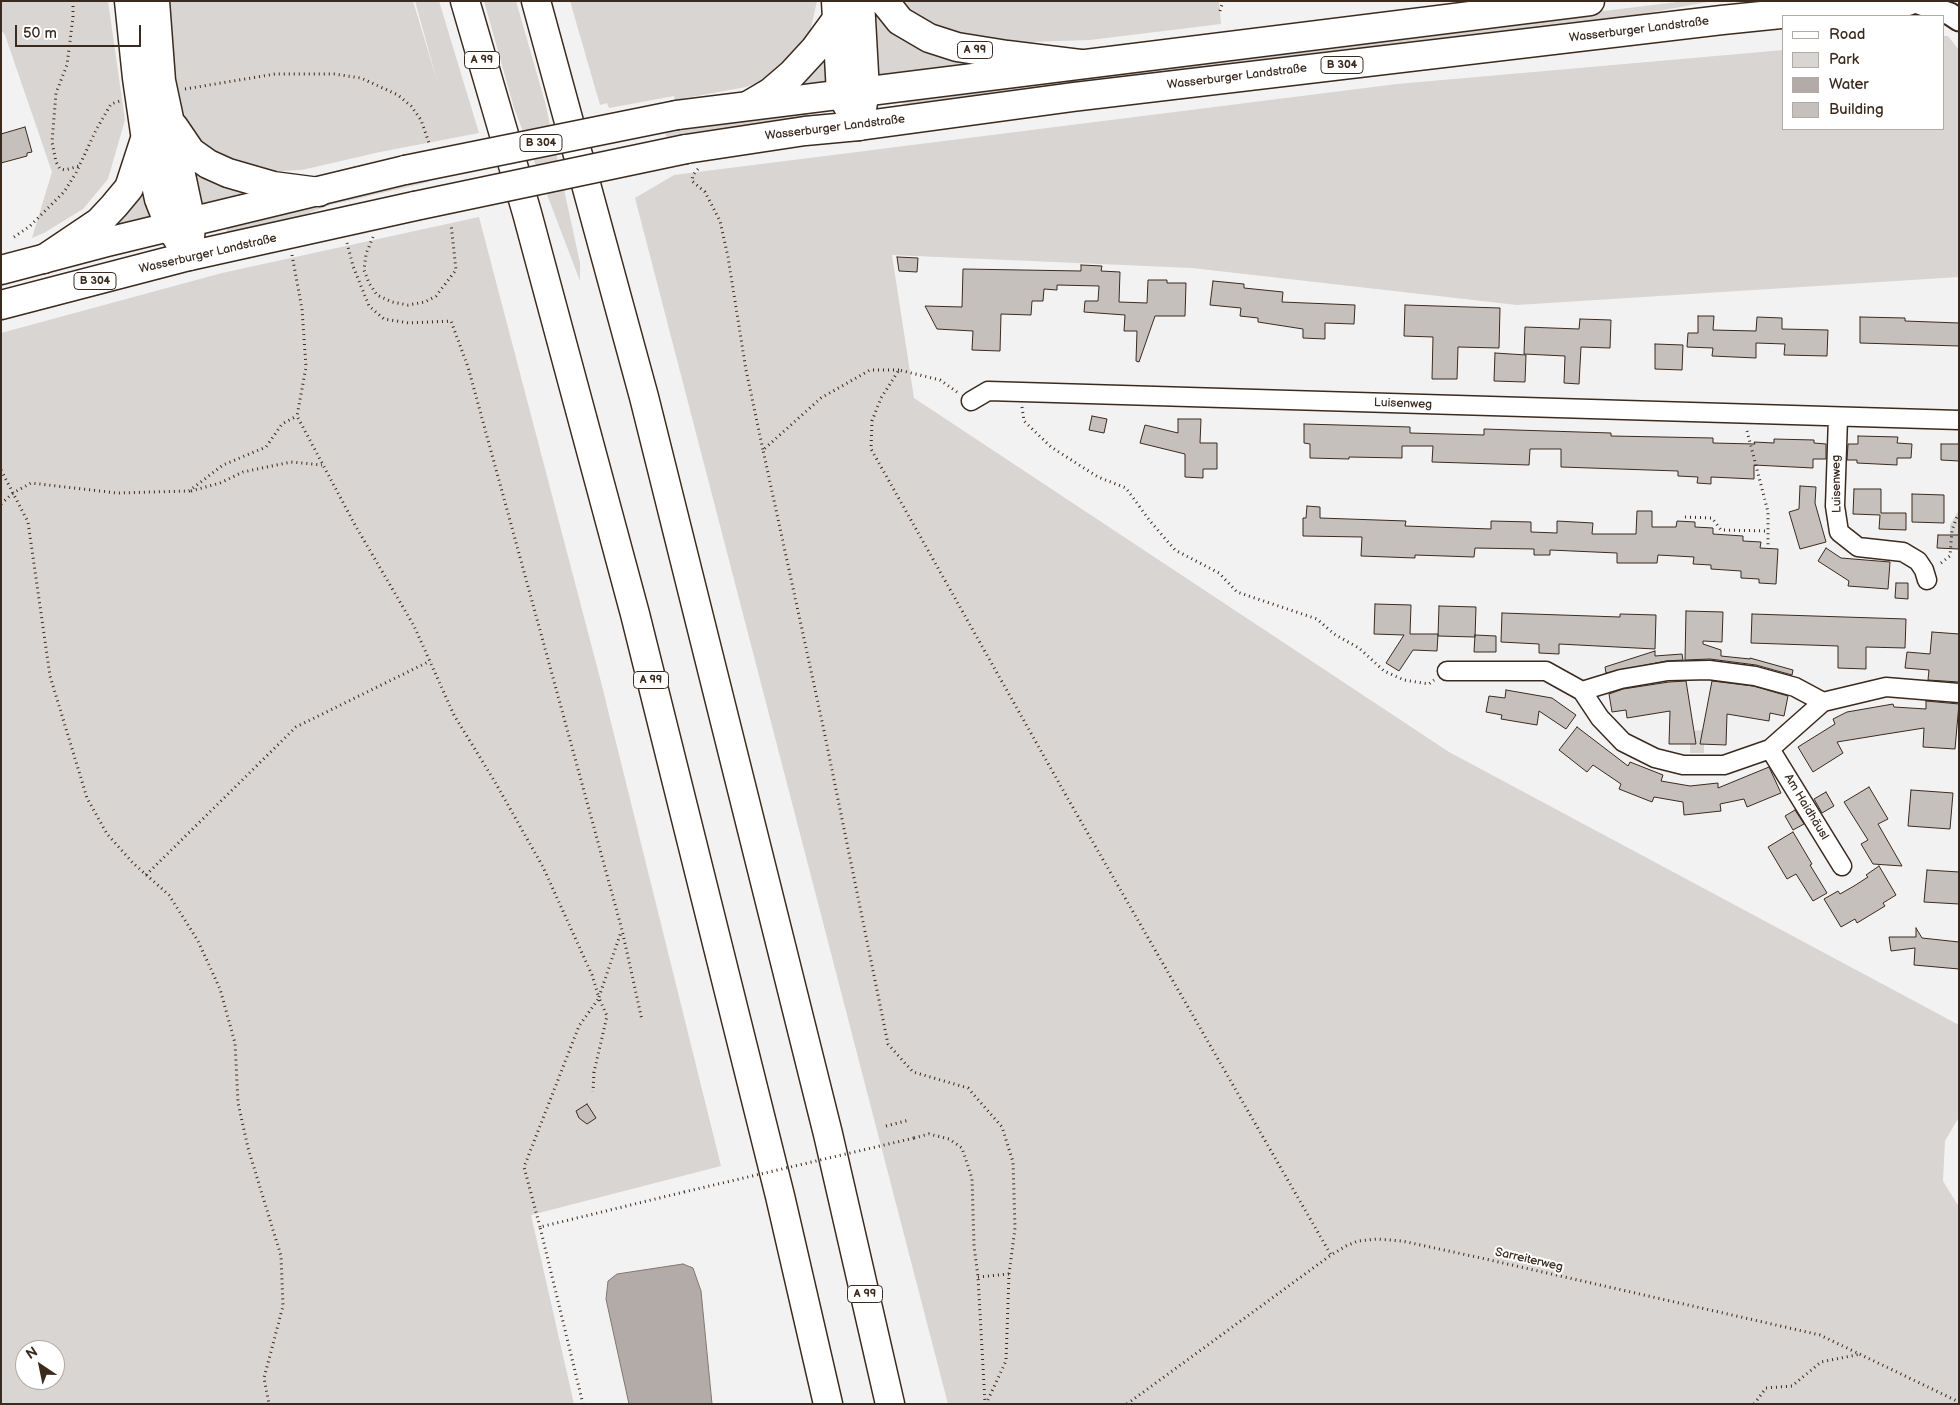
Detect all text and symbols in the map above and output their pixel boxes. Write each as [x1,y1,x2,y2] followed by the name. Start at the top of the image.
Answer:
[1568,14,1710,46] street label: Wasserburger Landstraße
[18,15,144,47] scale bar
[1782,15,1945,130] legend
[23,24,57,43] text: 50 m
[1829,25,1865,44] text: Road
[958,42,992,58] road number: A 99
[1829,50,1859,69] text: Park
[464,52,500,68] road number: A 99
[1321,56,1363,74] road number: B 304
[1166,61,1308,93] street label: Wasserburger Landstraße
[1829,75,1869,94] text: Water
[1829,100,1884,119] text: Building
[764,112,906,144] street label: Wasserburger Landstraße
[520,134,562,152] road number: B 304
[138,231,278,277] street label: Wasserburger Landstraße
[74,272,116,290] road number: B 304
[1374,396,1432,412] street label: Luisenweg
[1829,455,1845,513] street label: Luisenweg
[634,672,668,688] road number: A 99
[1781,771,1831,843] street label: Am Haidhäusl
[1494,1245,1564,1275] street label: Sarreiterweg
[848,1286,882,1302] road number: A 99
[15,1340,65,1390] north arrow
[23,1343,41,1363] text: N

